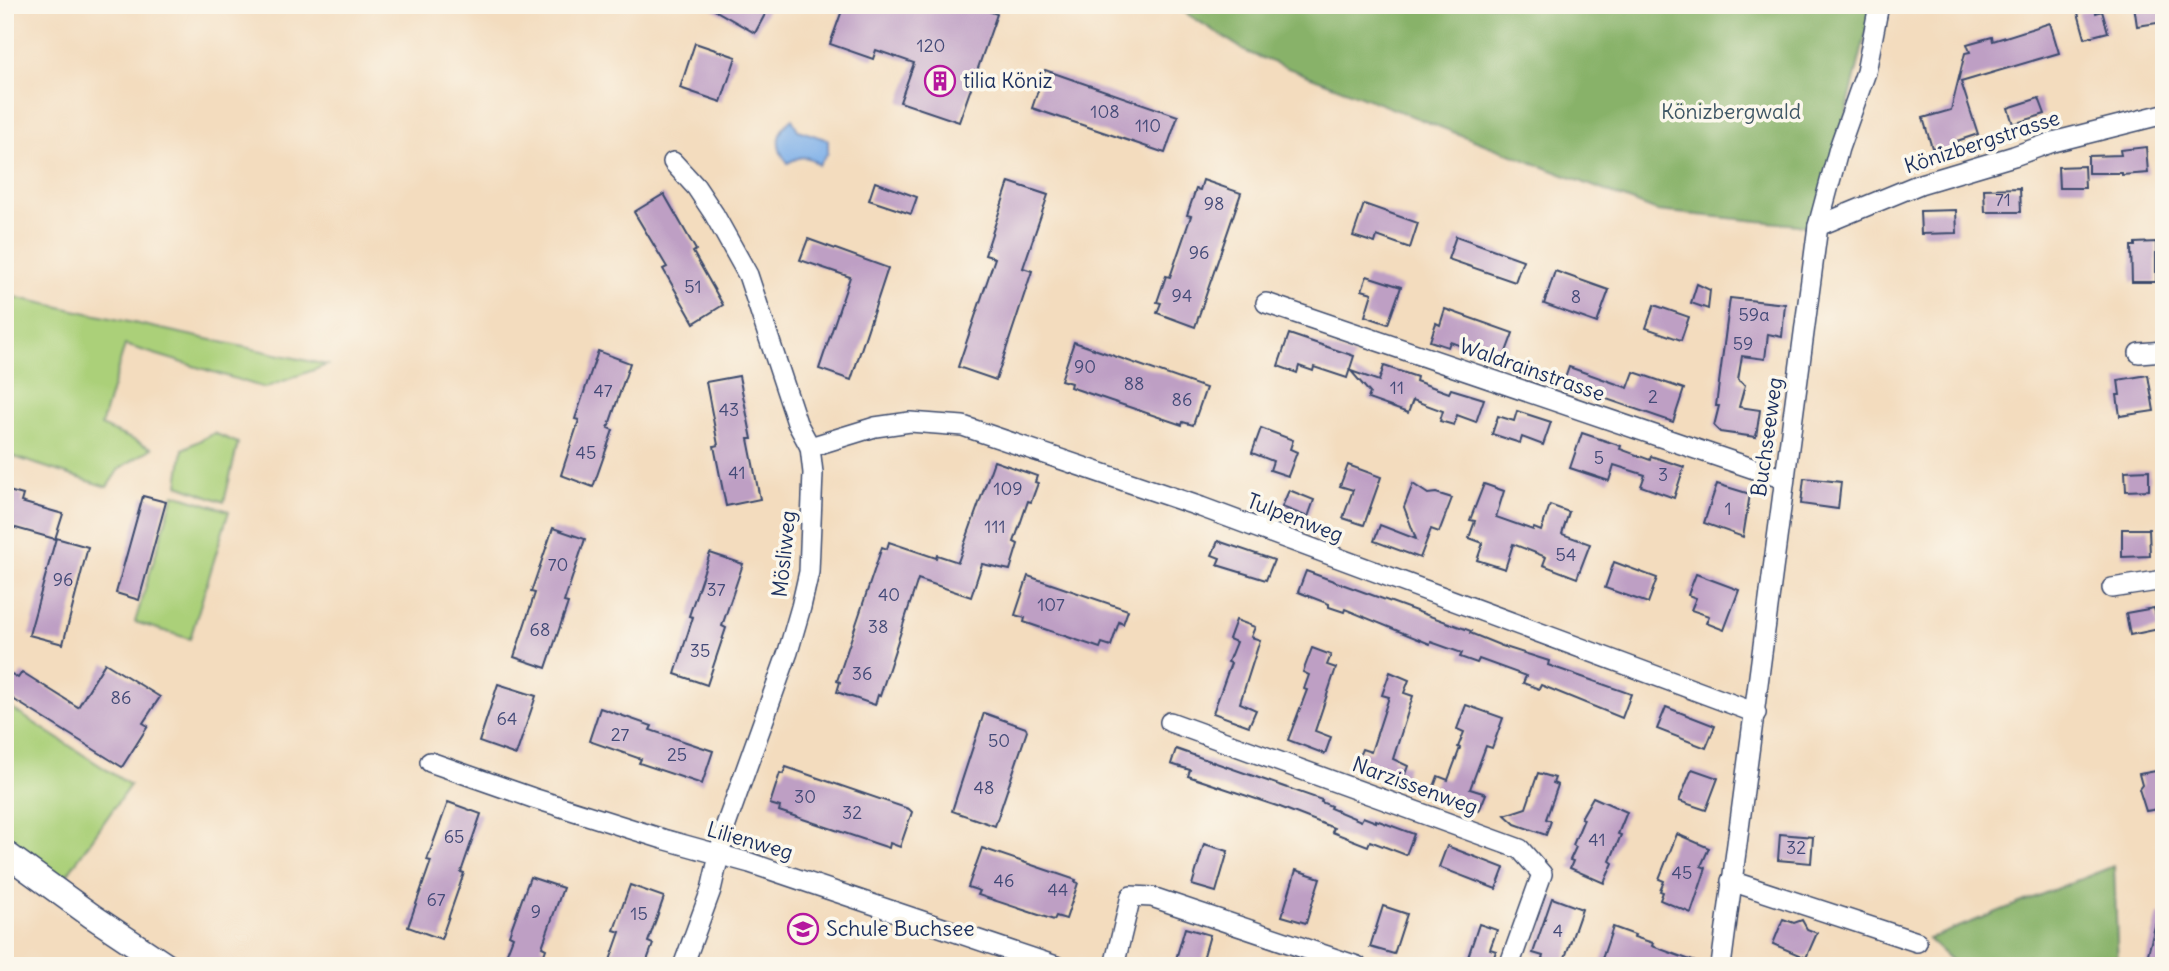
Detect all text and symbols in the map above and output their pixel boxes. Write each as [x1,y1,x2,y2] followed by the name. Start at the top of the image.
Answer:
[917,34,945,57] house number: 120
[923,64,957,98] building icon: tilia Köniz
[963,67,1053,94] place label: tilia Köniz
[1661,98,1801,125] park label: Könizbergwald
[1090,100,1120,123] house number: 108
[1901,104,2063,179] street label: Könizbergstrasse
[1135,114,1161,137] house number: 110
[1995,188,2011,211] house number: 71
[1204,192,1224,215] house number: 98
[1189,241,1209,264] house number: 96
[684,275,702,298] house number: 51
[1172,284,1192,307] house number: 94
[1571,285,1581,308] house number: 8
[1739,303,1769,326] house number: 59a
[1456,332,1608,407] street label: Waldrainstrasse
[1733,332,1753,355] house number: 59
[1074,355,1096,378] house number: 90
[1124,372,1144,395] house number: 88
[1745,375,1788,498] street label: Buchseeweg
[1390,376,1404,399] house number: 11
[593,379,613,402] house number: 47
[1648,385,1658,408] house number: 2
[1172,388,1192,411] house number: 86
[719,398,739,421] house number: 43
[576,441,596,464] house number: 45
[1594,446,1604,469] house number: 5
[728,461,746,484] house number: 41
[1658,463,1668,486] house number: 3
[993,477,1023,500] house number: 109
[1243,487,1347,548] street label: Tulpenweg
[1724,497,1732,520] house number: 1
[766,509,801,599] street label: Mösliweg
[984,515,1006,538] house number: 111
[1556,543,1576,566] house number: 54
[548,553,568,576] house number: 70
[53,568,73,591] house number: 96
[706,578,726,601] house number: 37
[878,583,900,606] house number: 40
[1037,593,1065,616] house number: 107
[868,615,888,638] house number: 38
[530,618,550,641] house number: 68
[690,639,710,662] house number: 35
[852,662,872,685] house number: 36
[111,686,131,709] house number: 86
[497,707,517,730] house number: 64
[611,723,630,746] house number: 27
[988,729,1010,752] house number: 50
[667,743,687,766] house number: 25
[1349,750,1482,821] street label: Narzissenweg
[974,776,994,799] house number: 48
[794,785,816,808] house number: 30
[842,801,862,824] house number: 32
[704,815,796,866] street label: Lilienweg
[444,825,464,848] house number: 65
[1588,828,1606,851] house number: 41
[1786,836,1806,859] house number: 32
[1672,861,1692,884] house number: 45
[994,869,1014,892] house number: 46
[1048,878,1068,901] house number: 44
[426,888,446,911] house number: 67
[531,900,541,923] house number: 9
[630,902,648,925] house number: 15
[786,912,820,946] school or university icon: Schule Buchsee
[826,915,975,942] place label: Schule Buchsee
[1553,919,1563,942] house number: 4

